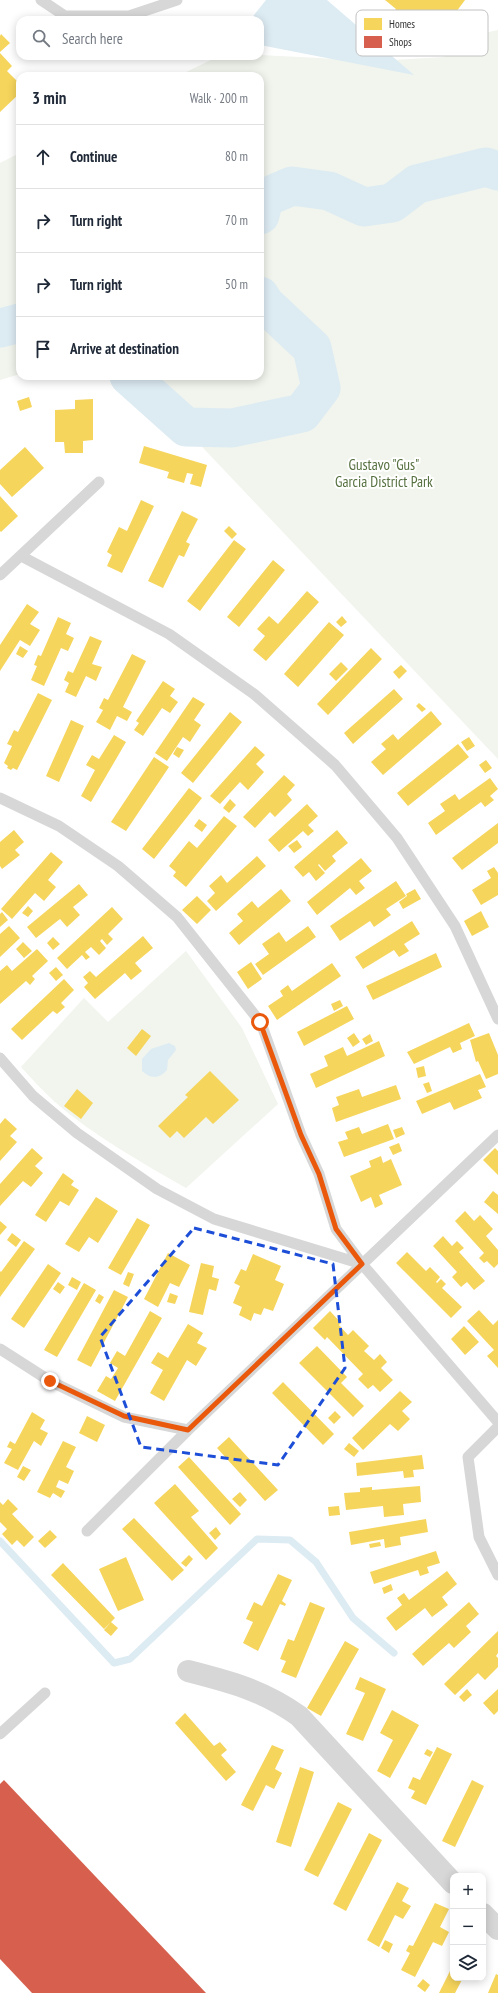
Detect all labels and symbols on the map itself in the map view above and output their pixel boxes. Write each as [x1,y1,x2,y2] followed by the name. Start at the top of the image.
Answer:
[356,10,488,56] legend
[389,17,415,31] text: Homes
[389,35,412,49] text: Shops
[335,455,433,491] park label: Gustavo "Gus" Garcia District Park
[251,1013,269,1031] route start
[41,1372,59,1390] route end

